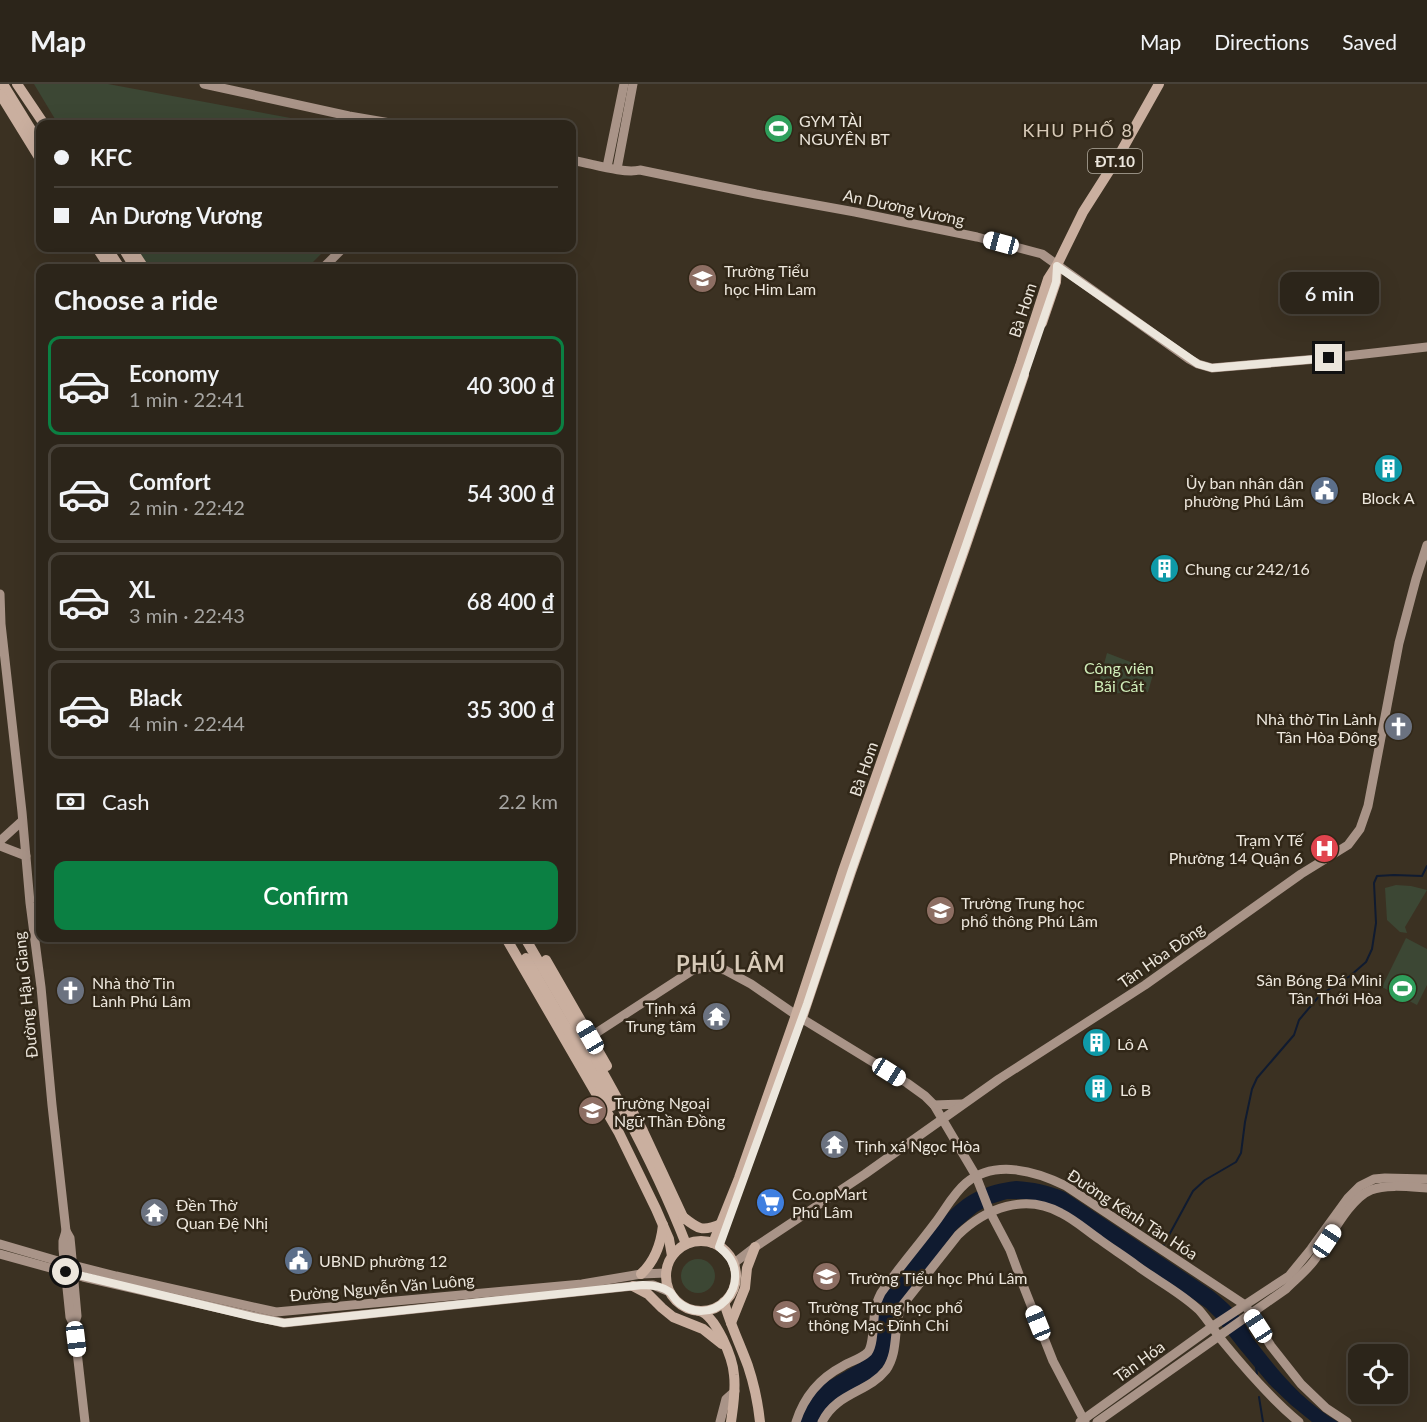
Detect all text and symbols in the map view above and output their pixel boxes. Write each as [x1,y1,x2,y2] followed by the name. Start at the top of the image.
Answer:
[30,24,86,58] text: Map
[1140,29,1181,54] text: Map
[1214,29,1309,54] text: Directions
[1342,29,1397,54] text: Saved
[799,111,890,148] place label: GYM TÀI NGUYÊN BT
[762,113,794,145] sports icon: GYM TÀI NGUYÊN BT
[1022,119,1134,141] district label: KHU PHỐ 8
[90,144,132,171] text: KFC
[1088,149,1142,173] road number: ĐT.10
[842,185,966,229] street label: An Dương Vương
[90,202,262,229] text: An Dương Vương
[981,230,1021,256] car
[724,261,816,298] place label: Trường Tiểu học Him Lam
[687,263,719,295] school or university icon: Trường Tiểu học Him Lam
[1280,271,1378,313] callout: 6 min
[1004,280,1040,340] street label: Bà Hom
[1305,281,1354,305] text: 6 min
[54,283,218,316] text: Choose a ride
[1315,344,1342,371] route end
[57,359,111,413] icon: car
[129,360,219,387] text: Economy
[467,372,555,399] text: 40 300 ₫
[129,387,245,411] text: 1 min · 22:41
[1372,453,1404,485] building icon: Block A
[57,467,111,521] icon: car
[129,468,211,495] text: Comfort
[1184,473,1304,510] place label: Ủy ban nhân dân phường Phú Lâm
[1309,475,1341,507] public building icon: Ủy ban nhân dân phường Phú Lâm
[467,480,555,507] text: 54 300 ₫
[1361,488,1415,507] place label: Block A
[129,495,245,519] text: 2 min · 22:42
[1148,552,1180,584] building icon: Chung cư 242/16
[1185,559,1310,578] place label: Chung cư 242/16
[57,575,111,629] icon: car
[129,576,155,603] text: XL
[467,588,555,615] text: 68 400 ₫
[129,603,245,627] text: 3 min · 22:43
[1084,658,1154,695] park label: Công viên Bãi Cát
[57,683,111,737] icon: car
[129,684,182,711] text: Black
[467,696,555,723] text: 35 300 ₫
[1256,709,1377,746] place label: Nhà thờ Tin Lành Tân Hòa Đông
[129,711,245,735] text: 4 min · 22:44
[1382,711,1414,743] church icon: Nhà thờ Tin Lành Tân Hòa Đông
[845,739,881,799] street label: Bà Hom
[54,785,87,818] icon: cash
[102,788,149,815] text: Cash
[498,789,558,813] text: 2.2 km
[1169,830,1305,867] place label: Trạm Y Tế Phường 14 Quận 6
[1308,832,1340,864] hospital icon: Trạm Y Tế Phường 14 Quận 6
[54,861,558,930] button: Confirm
[961,893,1098,930] place label: Trường Trung học phổ thông Phú Lâm
[924,895,956,927] school or university icon: Trường Trung học phổ thông Phú Lâm
[1114,918,1208,992] street label: Tân Hòa Đông
[9,931,41,1059] street label: Đường Hậu Giang
[676,950,786,977] district label: PHÚ LÂM
[1256,970,1382,1007] place label: Sân Bóng Đá Mini Tân Thới Hòa
[1387,972,1419,1004] sports icon: Sân Bóng Đá Mini Tân Thới Hòa
[92,973,191,1010] place label: Nhà thờ Tin Lành Phú Lâm
[55,975,87,1007] church icon: Nhà thờ Tin Lành Phú Lâm
[625,998,696,1035] place label: Tịnh xá Trung tâm
[701,1000,733,1032] temple icon: Tịnh xá Trung tâm
[573,1017,607,1057] car
[1080,1027,1112,1059] building icon: Lô A
[1117,1034,1148,1053] place label: Lô A
[869,1055,909,1089] car
[1083,1073,1115,1105] building icon: Lô B
[1120,1080,1151,1099] place label: Lô B
[614,1093,725,1130] place label: Trường Ngoại Ngữ Thần Đồng
[577,1095,609,1127] school or university icon: Trường Ngoại Ngữ Thần Đồng
[818,1129,850,1161] temple icon: Tịnh xá Ngọc Hòa
[855,1136,980,1155] place label: Tịnh xá Ngọc Hòa
[1064,1165,1202,1263] street label: Đường Kênh Tân Hóa
[792,1184,868,1221] place label: Co.opMart Phú Lâm
[755,1186,787,1218] supermarket icon: Co.opMart Phú Lâm
[176,1195,268,1232] place label: Đền Thờ Quan Đệ Nhị
[139,1197,171,1229] temple icon: Đền Thờ Quan Đệ Nhị
[1309,1221,1345,1261] car
[282,1244,314,1276] public building icon: UBND phường 12
[319,1251,447,1270] place label: UBND phường 12
[52,1258,79,1285] route start
[811,1261,843,1293] school or university icon: Trường Tiểu học Phú Lâm
[848,1268,1028,1287] place label: Trường Tiểu học Phú Lâm
[289,1269,475,1305] street label: Đường Nguyễn Văn Luông
[808,1297,963,1334] place label: Trường Trung học phổ thông Mạc Đĩnh Chi
[771,1299,803,1331] school or university icon: Trường Trung học phổ thông Mạc Đĩnh Chi
[1023,1303,1053,1343] car
[1241,1306,1275,1346] car
[65,1320,87,1358] car
[1110,1336,1168,1386] street label: Tân Hóa
[1348,1344,1408,1404] map controls
[1348,1344,1408,1404] button: locate

